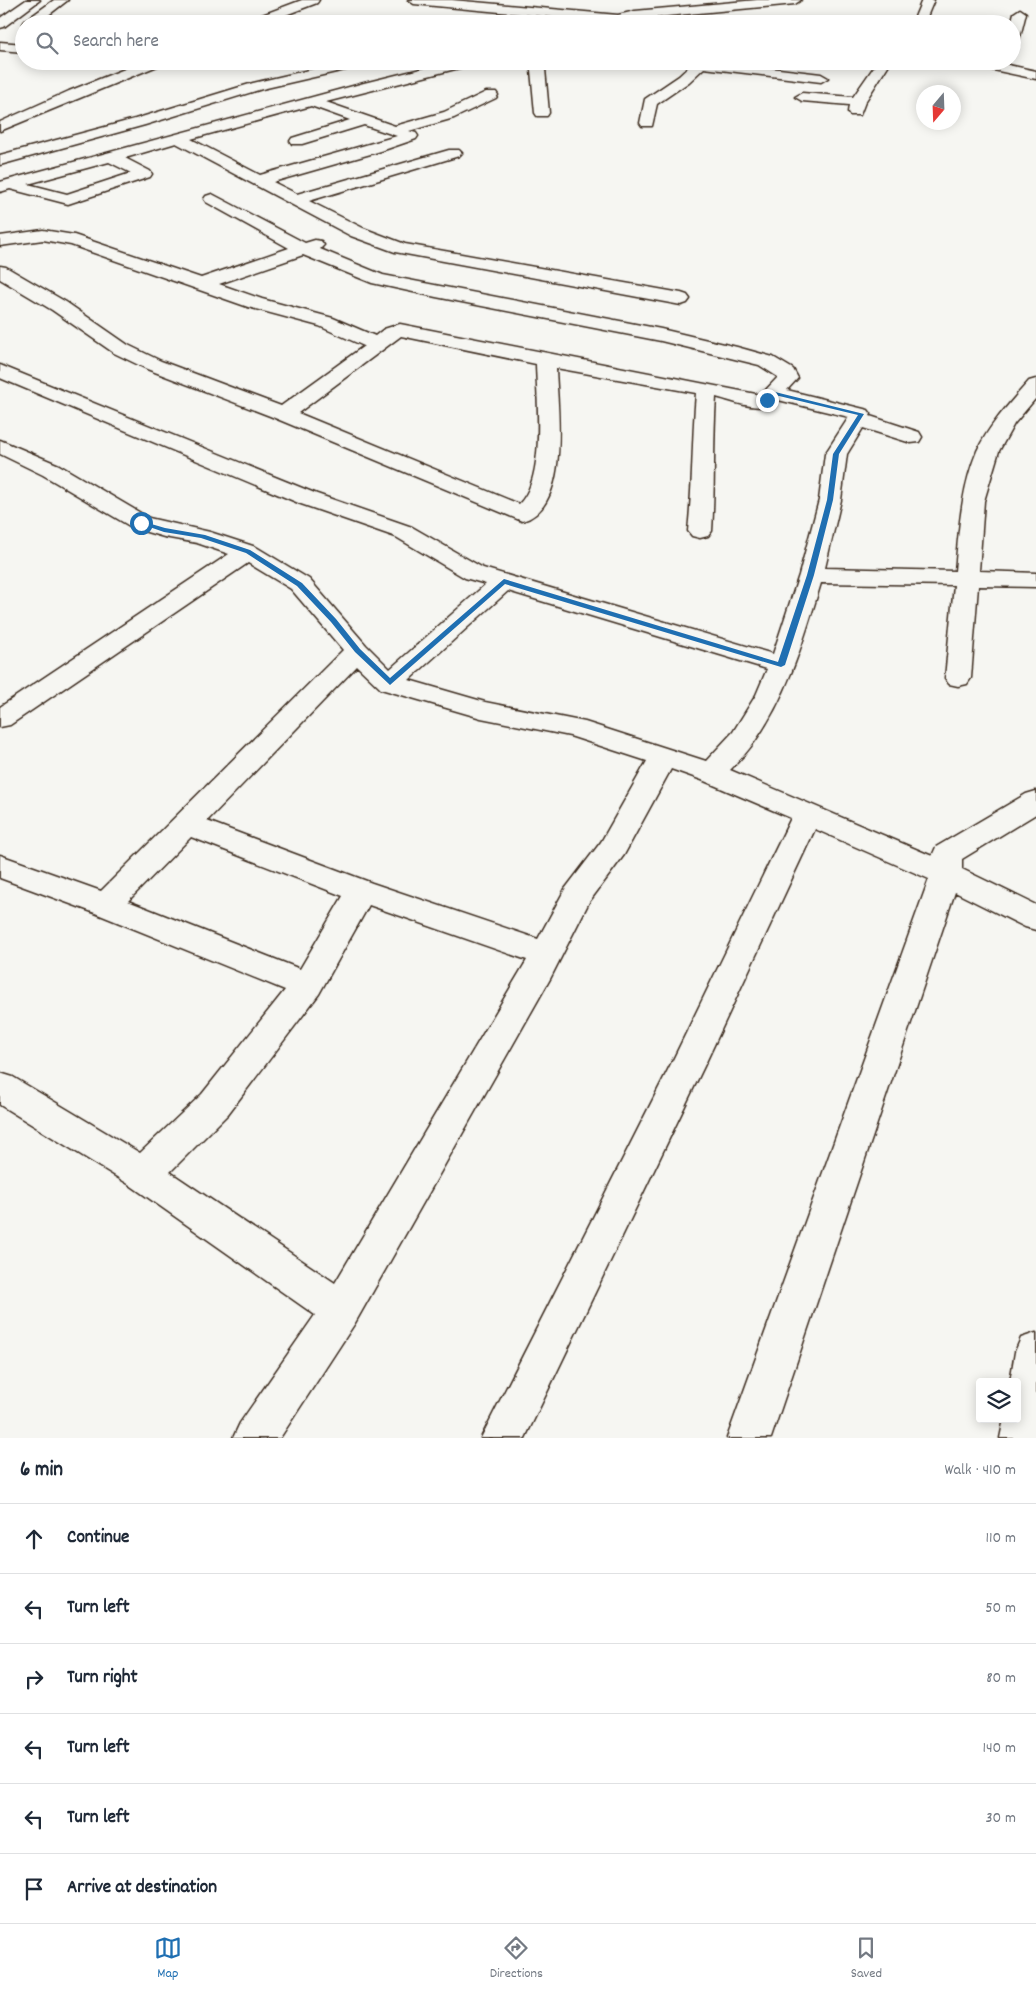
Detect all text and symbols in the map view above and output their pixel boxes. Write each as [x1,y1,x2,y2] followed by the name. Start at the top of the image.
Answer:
[15,15,1021,70] search box
[33,29,61,57] icon: search
[73,29,159,56] text: Search here
[916,85,961,130] north arrow
[756,389,779,412] route end
[130,512,153,535] route start
[976,1378,1021,1423] map controls
[976,1378,1021,1423] button: layers
[20,1456,63,1486] text: 6 min
[944,1459,1016,1482] text: Walk · 410 m
[20,1525,48,1553] icon: ahead
[67,1525,129,1552] text: Continue
[986,1527,1016,1550] text: 110 m
[20,1595,48,1623] icon: left
[67,1595,130,1622] text: Turn left
[985,1597,1016,1620] text: 50 m
[20,1665,48,1693] icon: right
[67,1665,138,1692] text: Turn right
[986,1667,1016,1690] text: 80 m
[20,1735,48,1763] icon: left
[67,1735,130,1762] text: Turn left
[982,1737,1016,1760] text: 140 m
[20,1805,48,1833] icon: left
[67,1805,130,1832] text: Turn left
[986,1807,1016,1830] text: 30 m
[20,1875,48,1903] icon: arrive
[67,1875,217,1902] text: Arrive at destination
[154,1934,182,1984] tab: Map
[490,1934,543,1984] tab: Directions
[851,1934,882,1984] tab: Saved

